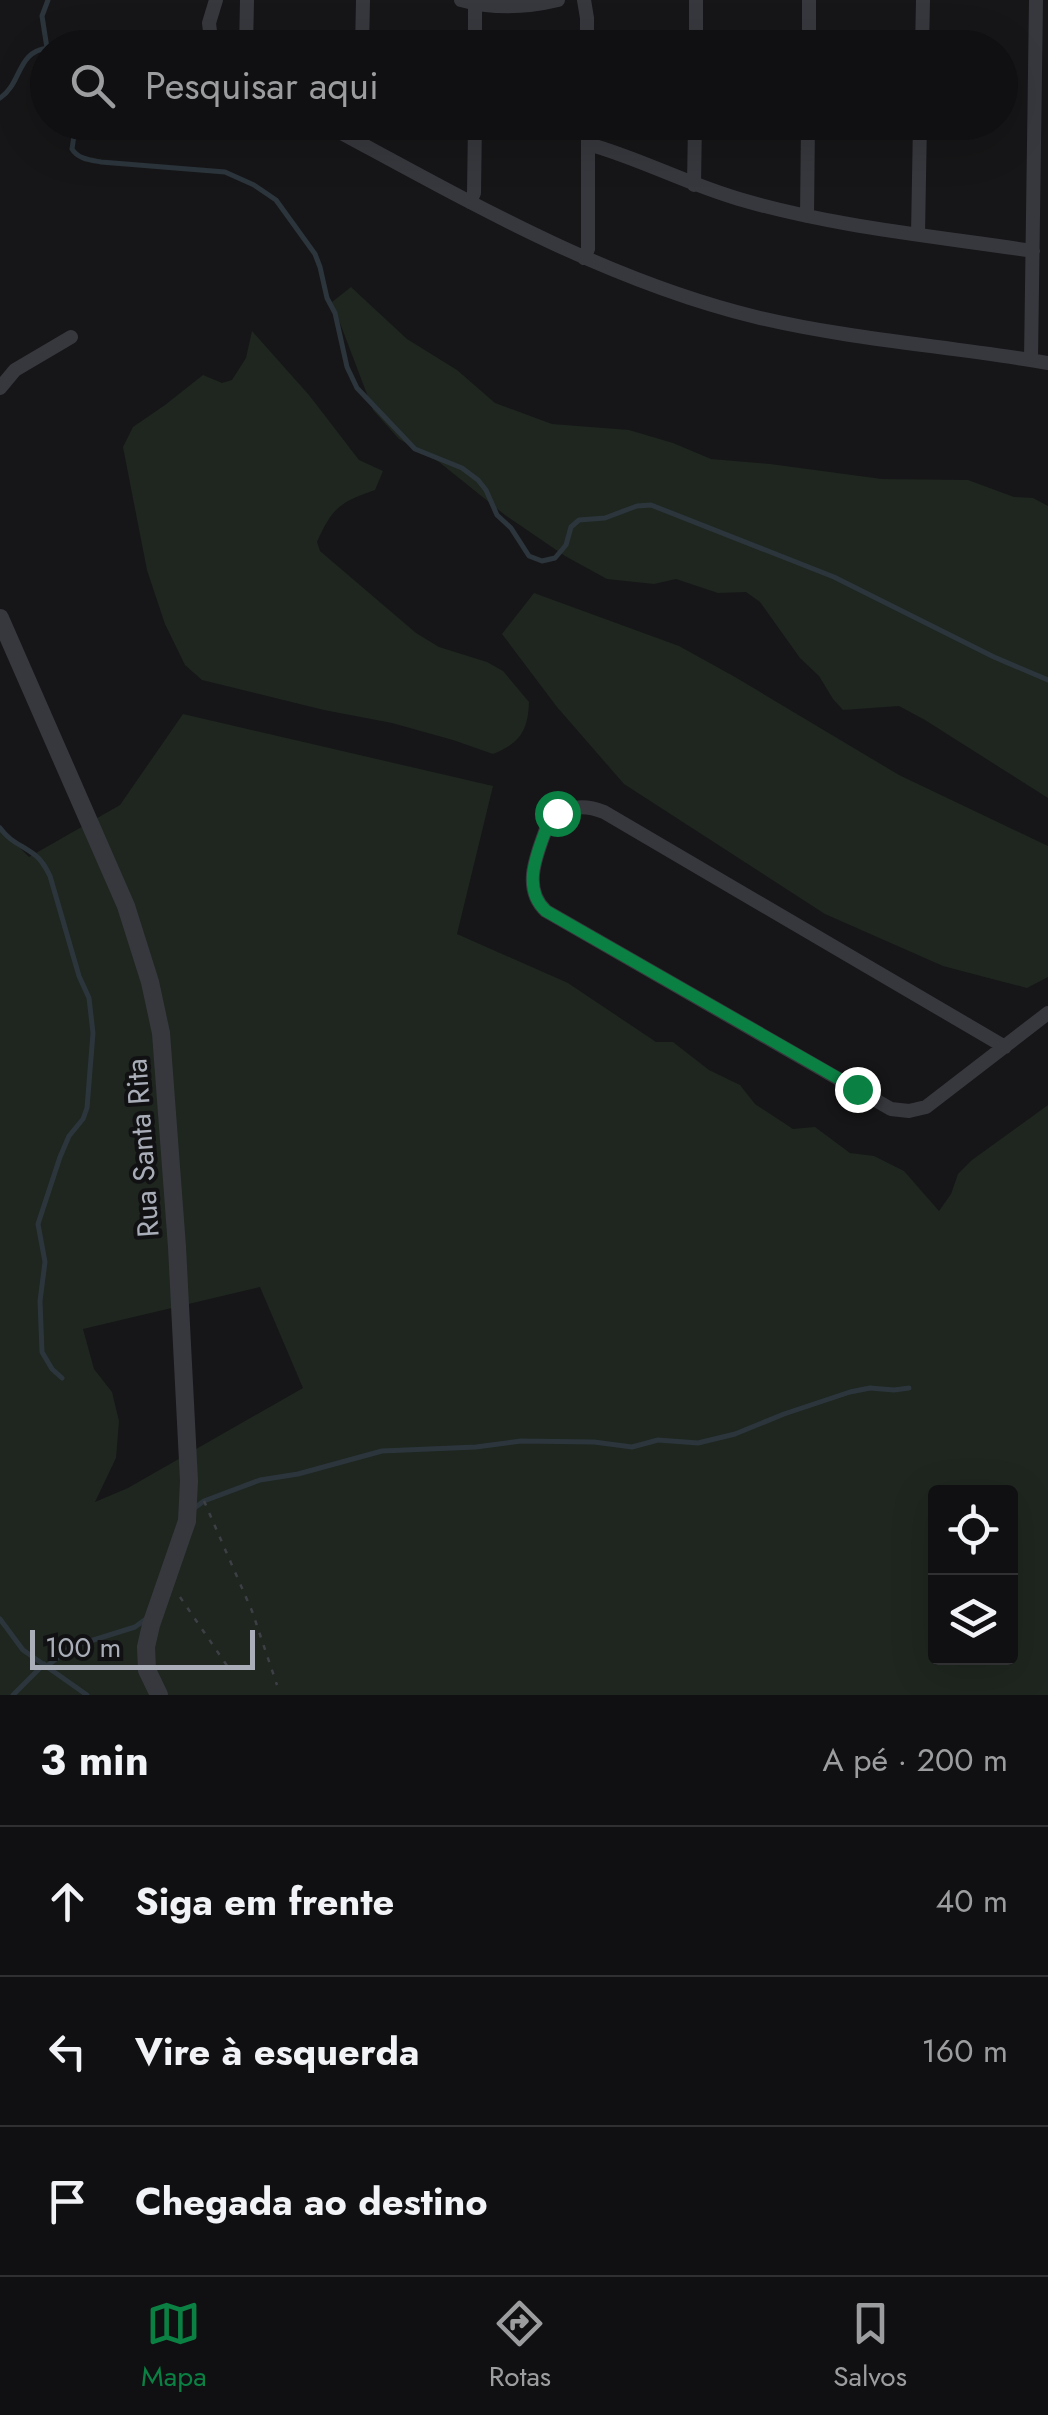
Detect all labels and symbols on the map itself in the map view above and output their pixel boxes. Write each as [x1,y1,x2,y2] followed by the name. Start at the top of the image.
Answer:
[535,791,581,837] route start
[114,1057,170,1239] street label: Rua Santa Rita
[835,1067,881,1113] route end
[30,1625,255,1670] scale bar

